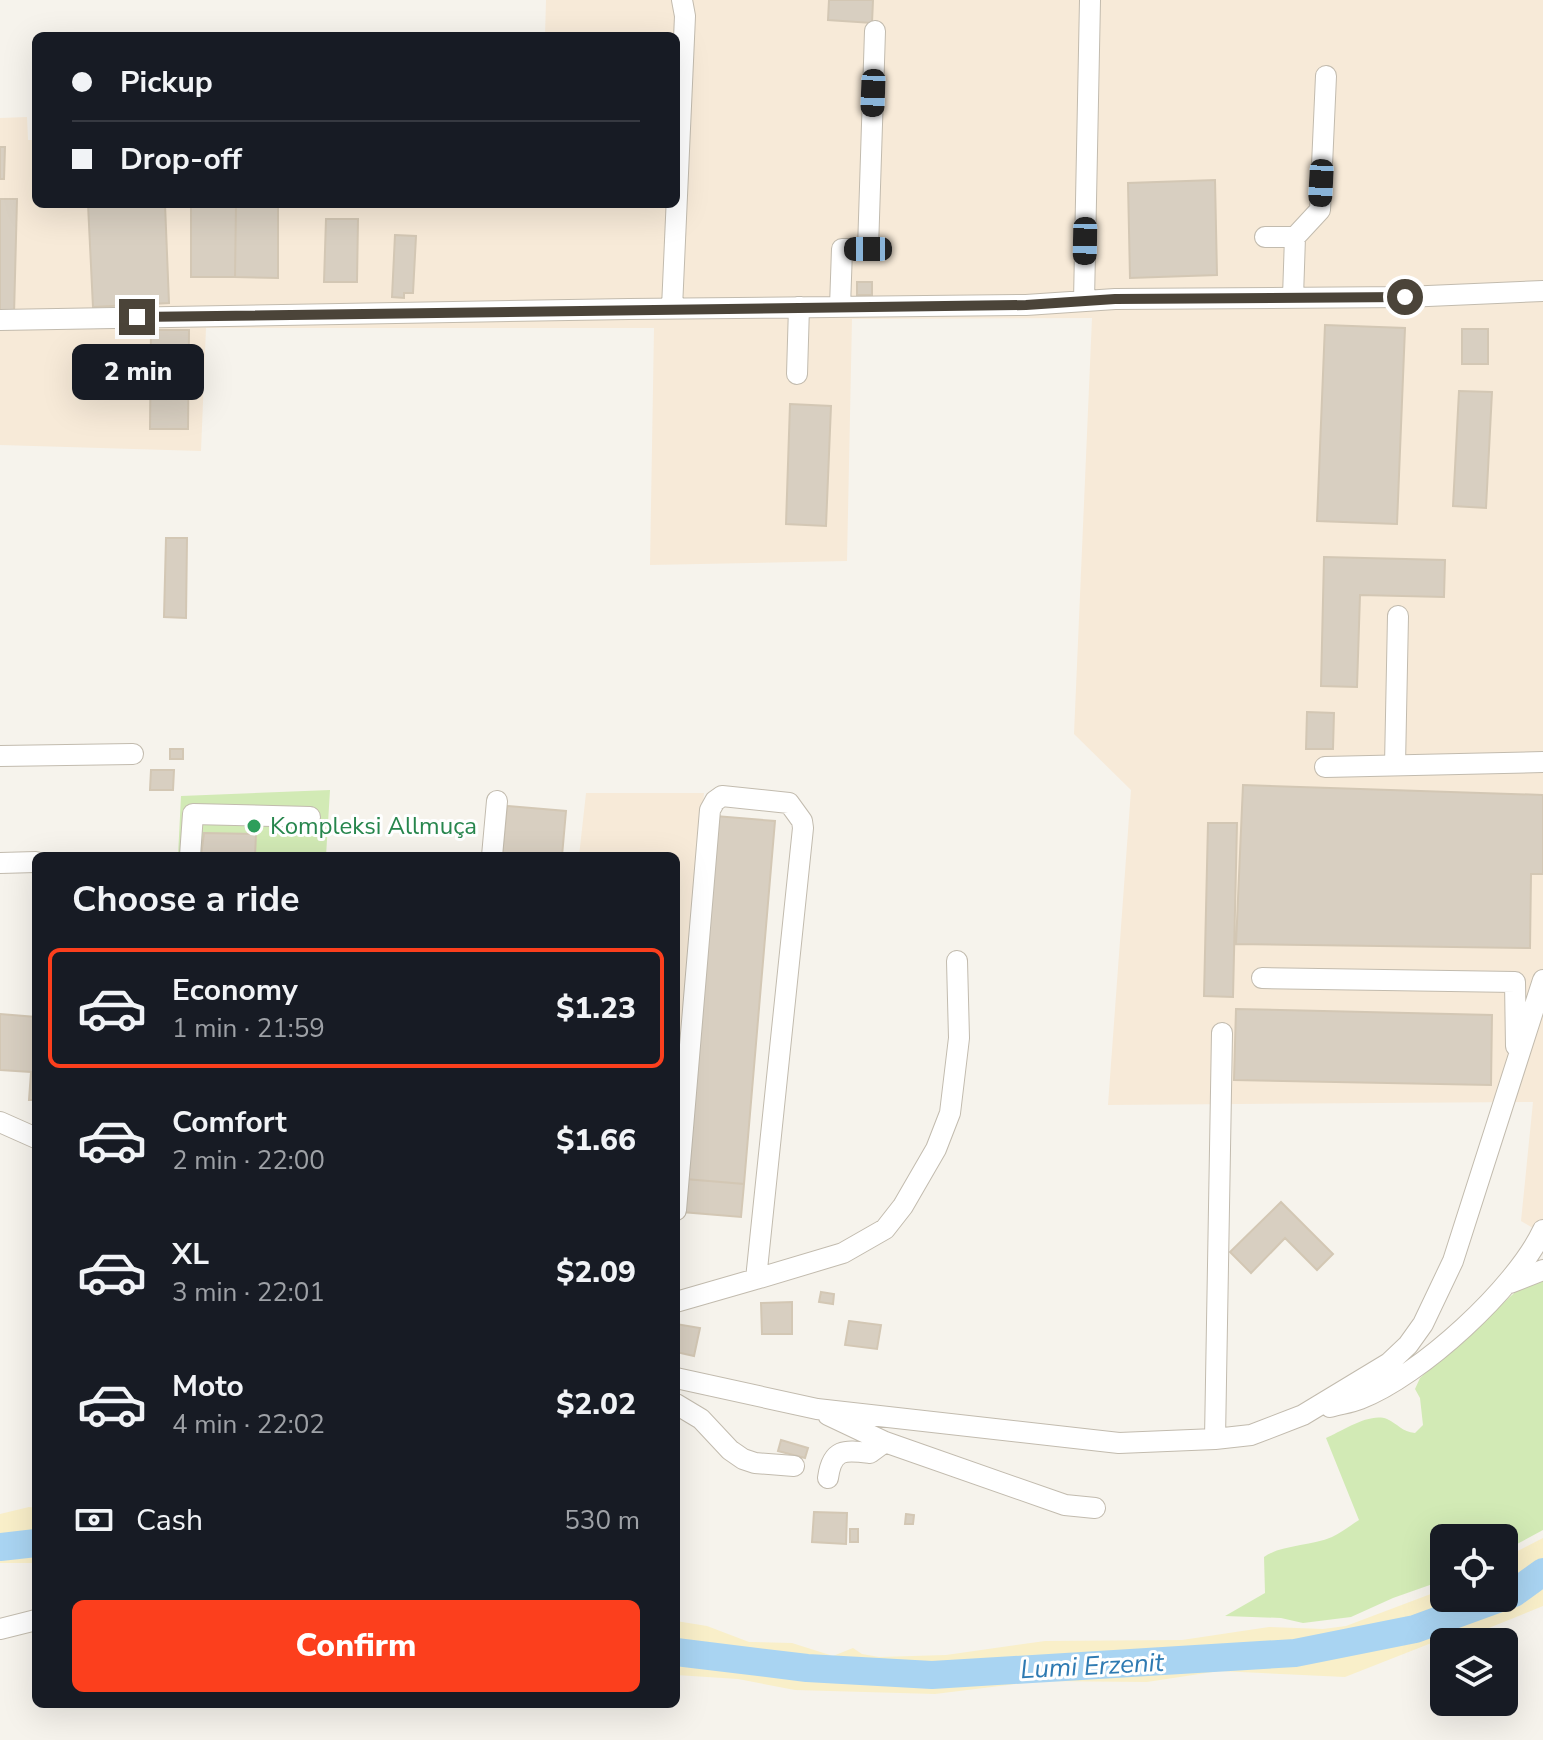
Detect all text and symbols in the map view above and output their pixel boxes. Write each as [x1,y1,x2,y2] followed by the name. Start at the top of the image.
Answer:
[120,62,213,103] text: Pickup
[860,69,886,117] car
[120,139,242,180] text: Drop-off
[1308,158,1334,208] car
[1073,217,1097,265] car
[844,237,892,261] car
[1387,279,1423,315] route start
[119,299,155,335] route end
[71,345,203,401] callout: 2 min
[104,354,172,389] text: 2 min
[270,810,477,842] place label: Kompleksi Allmuça
[245,817,263,835] marker: Kompleksi Allmuça
[72,875,300,924] text: Choose a ride
[172,970,298,1011] text: Economy
[76,972,148,1044] icon: car
[556,988,636,1029] text: $1.23
[172,1011,325,1046] text: 1 min · 21:59
[172,1102,287,1143] text: Comfort
[76,1104,148,1176] icon: car
[556,1120,636,1161] text: $1.66
[172,1143,325,1178] text: 2 min · 22:00
[172,1234,209,1275] text: XL
[76,1236,148,1308] icon: car
[556,1252,636,1293] text: $2.09
[172,1275,325,1310] text: 3 min · 22:01
[172,1366,244,1407] text: Moto
[76,1368,148,1440] icon: car
[556,1384,636,1425] text: $2.02
[172,1407,325,1442] text: 4 min · 22:02
[72,1498,116,1542] icon: cash
[136,1500,203,1541] text: Cash
[564,1503,640,1538] text: 530 m
[1430,1524,1518,1716] map controls
[1430,1524,1518,1612] button: locate
[72,1600,640,1692] button: Confirm
[1430,1628,1518,1716] button: layers
[1019,1645,1165,1687] water label: Lumi Erzenit

